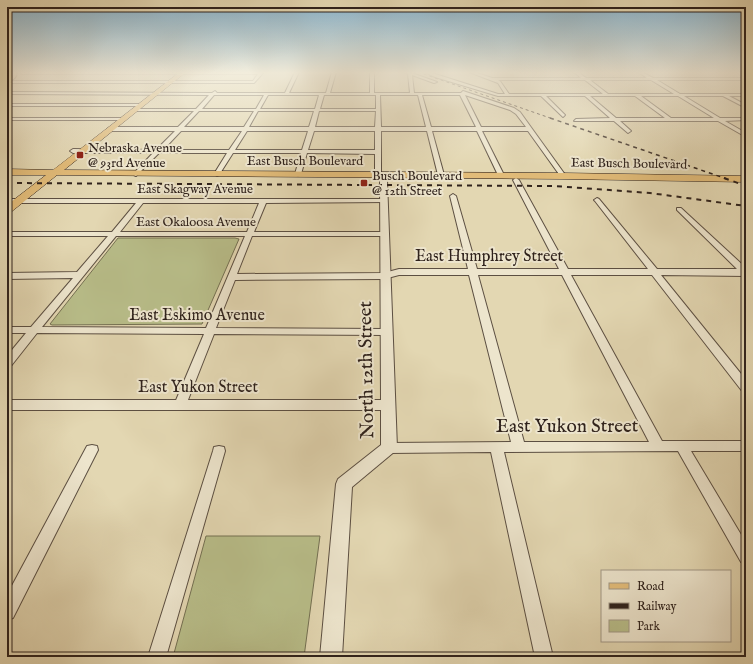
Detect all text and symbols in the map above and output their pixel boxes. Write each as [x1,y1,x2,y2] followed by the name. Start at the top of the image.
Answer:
[88,140,182,172] place label: Nebraska Avenue @ 93rd Avenue
[75,150,85,160] marker: Nebraska Avenue @ 93rd Avenue
[247,153,363,170] street label: East Busch Boulevard
[571,154,687,174] street label: East Busch Boulevard
[372,168,462,200] place label: Busch Boulevard @ 12th Street
[359,178,369,188] marker: Busch Boulevard @ 12th Street
[137,181,253,198] street label: East Skagway Avenue
[136,214,256,231] street label: East Okaloosa Avenue
[415,247,564,267] street label: East Humphrey Street
[354,300,380,439] street label: North 12th Street
[129,306,265,326] street label: East Eskimo Avenue
[138,378,258,398] street label: East Yukon Street
[496,415,639,439] street label: East Yukon Street
[601,570,731,642] legend
[637,579,665,594] text: Road
[637,599,676,614] text: Railway
[637,619,660,634] text: Park

